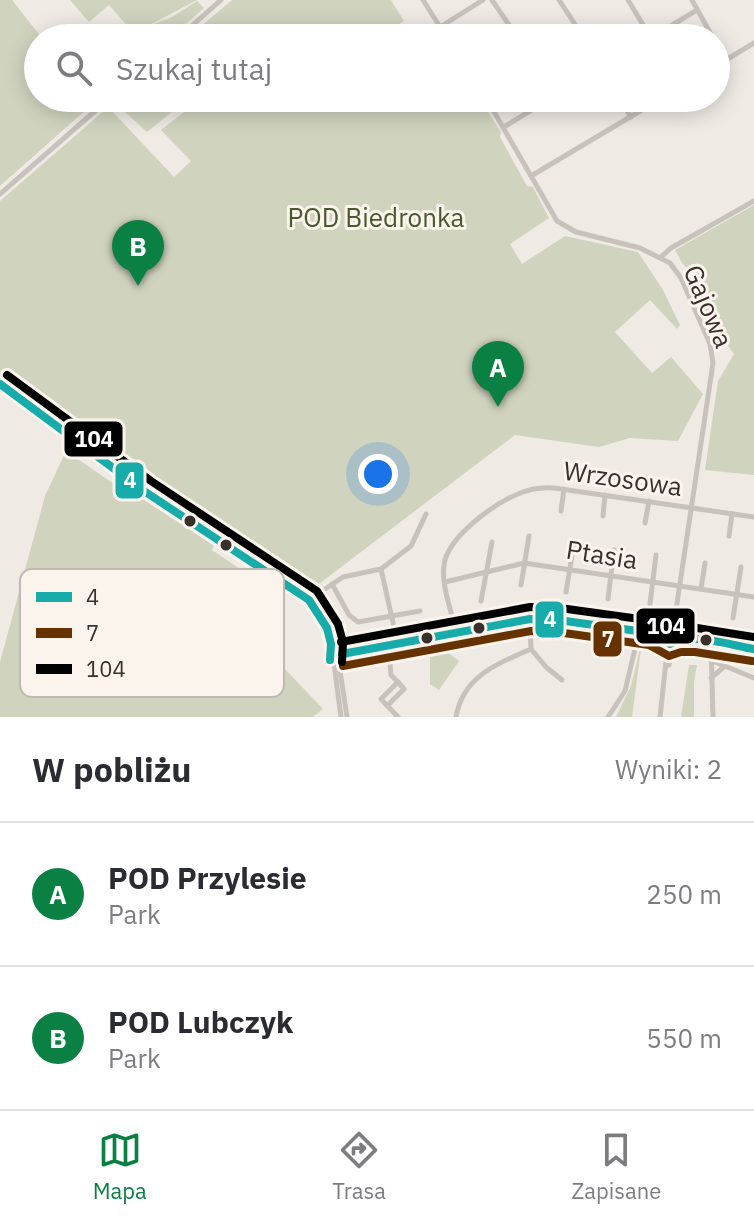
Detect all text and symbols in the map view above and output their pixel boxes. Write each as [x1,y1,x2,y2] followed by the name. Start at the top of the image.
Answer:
[24,24,730,112] search box
[52,46,96,90] icon: search
[116,49,272,88] text: Szukaj tutaj
[288,200,464,234] park label: POD Biedronka
[112,220,164,286] pin: B
[676,260,742,353] street label: Gajowa
[472,341,524,407] pin: A
[63,420,124,458] line badge: 104
[74,424,114,453] text: 104
[561,453,685,503] street label: Wrzosowa
[358,454,398,494] your location
[114,461,145,500] line badge: 4
[123,465,137,494] text: 4
[182,513,198,529] unlabelled marker
[564,532,640,576] street label: Ptasia
[218,537,234,553] unlabelled marker
[20,569,284,697] legend
[86,582,99,611] text: 4
[534,600,565,639] line badge: 4
[543,604,557,633] text: 4
[635,607,696,645] line badge: 104
[646,611,686,640] text: 104
[86,618,99,647] text: 7
[471,620,487,636] unlabelled marker
[592,620,623,658] line badge: 7
[601,624,615,653] text: 7
[419,630,435,646] unlabelled marker
[698,632,714,648] unlabelled marker
[86,654,126,683] text: 104
[32,747,192,791] text: W pobliżu
[615,752,722,786] text: Wyniki: 2
[108,858,307,897] text: POD Przylesie
[49,877,67,911] text: A
[646,877,722,911] text: 250 m
[108,897,161,931] text: Park
[108,1002,293,1041] text: POD Lubczyk
[49,1021,67,1055] text: B
[646,1021,722,1055] text: 550 m
[108,1041,161,1075] text: Park
[93,1128,147,1205] tab: Mapa
[332,1128,386,1205] tab: Trasa
[571,1128,661,1205] tab: Zapisane

